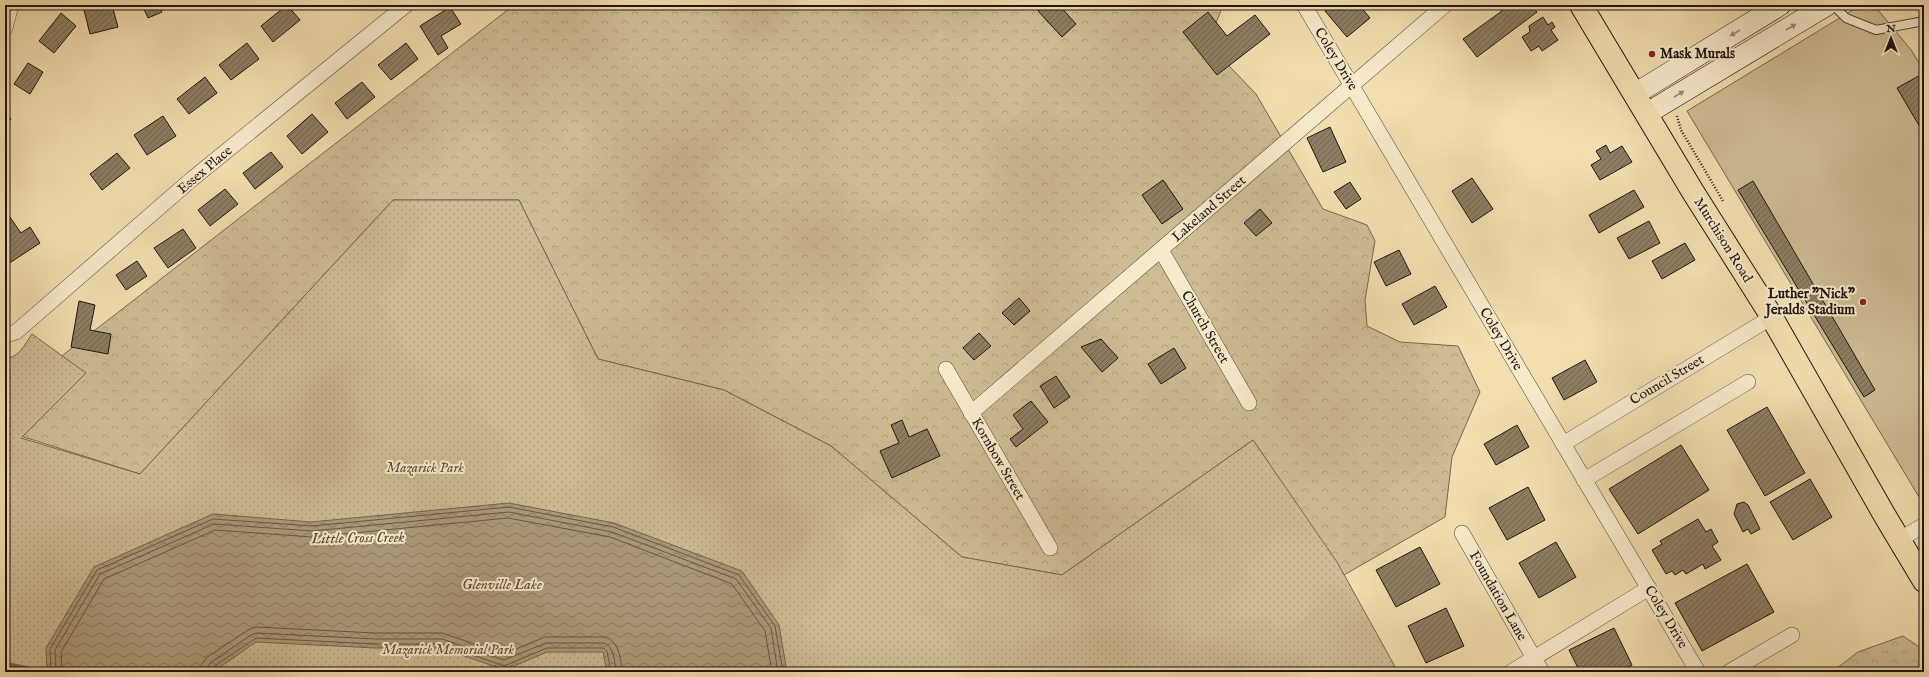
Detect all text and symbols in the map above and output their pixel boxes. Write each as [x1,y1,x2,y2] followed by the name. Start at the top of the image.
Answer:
[1871,18,1911,58] north arrow
[1885,22,1896,36] text: N
[1785,23,1797,30] one-way arrow
[1310,24,1362,94] street label: Coley Drive
[1729,29,1740,36] one-way arrow
[1660,45,1735,63] place label: Mask Murals
[1647,49,1657,59] marker: Mask Murals
[1673,90,1685,97] one-way arrow
[174,141,237,198] street label: Essex Place
[1168,172,1250,246] street label: Lakeland Street
[1690,194,1757,286] street label: Murchison Road
[1764,285,1855,319] place label: Luther "Nick" Jeralds Stadium
[1177,287,1233,367] street label: Church Street
[1858,297,1868,307] marker: Luther "Nick" Jeralds Stadium
[1475,304,1527,374] street label: Coley Drive
[1627,351,1708,409] street label: Council Street
[967,415,1029,504] street label: Kornbow Street
[386,459,464,477] park label: Mazarick Park
[310,528,405,548] water label: Little Cross Creek
[1465,548,1531,645] street label: Foundation Lane
[462,575,542,594] water label: Glenville Lake
[1640,582,1692,652] street label: Coley Drive
[382,641,514,659] park label: Mazarick Memorial Park

